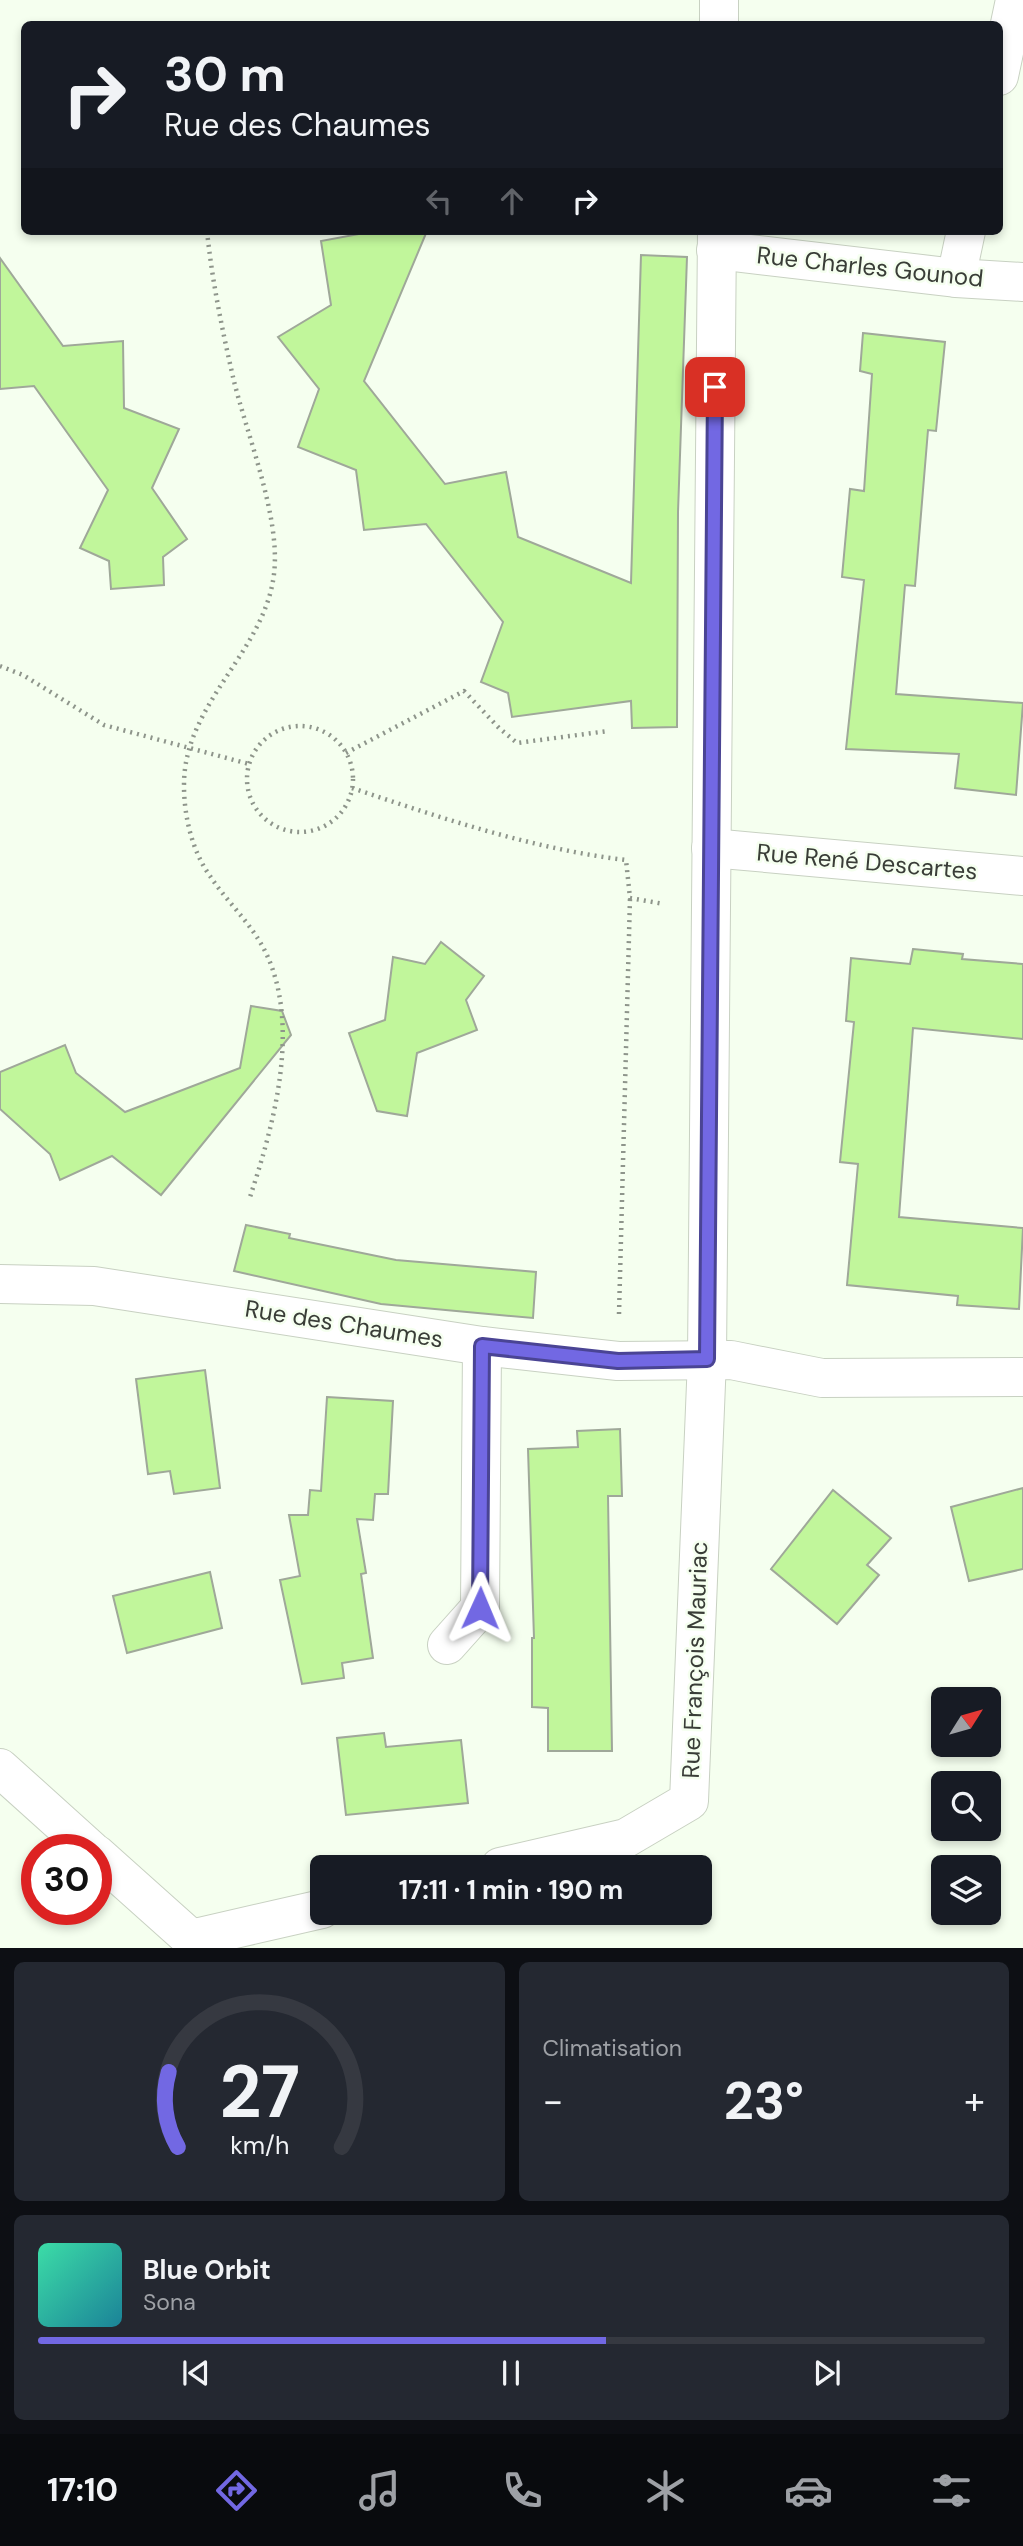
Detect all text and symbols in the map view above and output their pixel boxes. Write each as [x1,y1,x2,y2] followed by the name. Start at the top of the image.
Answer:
[164,42,286,106] text: 30 m
[49,49,140,140] icon: right
[164,104,431,146] text: Rue des Chaumes
[420,182,458,220] icon: left
[493,182,531,220] icon: ahead
[566,182,604,220] icon: right
[755,239,985,294] street label: Rue Charles Gounod
[685,357,745,417] pin
[696,368,734,406] icon: arrive
[755,836,979,887] street label: Rue René Descartes
[243,1293,445,1354] street label: Rue des Chaumes
[675,1541,714,1779] street label: Rue François Mauriac
[443,1571,517,1645] position arrow
[931,1687,1001,1757] north arrow
[931,1687,1001,1925] map controls
[931,1771,1001,1841] button: search
[21,1834,112,1925] speed limit sign: 30
[931,1855,1001,1925] button: layers
[399,1873,623,1907] text: 17:11 · 1 min · 190 m
[543,2033,682,2063] text: Climatisation
[219,2046,300,2141] text: 27
[724,2067,804,2135] text: 23°
[543,2076,563,2126] text: −
[964,2076,985,2126] text: +
[230,2129,289,2162] text: km/h
[143,2253,271,2287] text: Blue Orbit
[143,2287,196,2317] text: Sona
[177,2354,215,2392] icon: previous
[492,2354,530,2392] icon: pause
[808,2354,846,2392] icon: next
[212,2466,261,2515] icon: directions
[355,2466,404,2515] icon: music
[498,2466,547,2515] icon: phone
[641,2466,690,2515] icon: climate
[784,2466,833,2515] icon: car
[927,2466,976,2515] icon: filters
[47,2469,118,2511] text: 17:10

